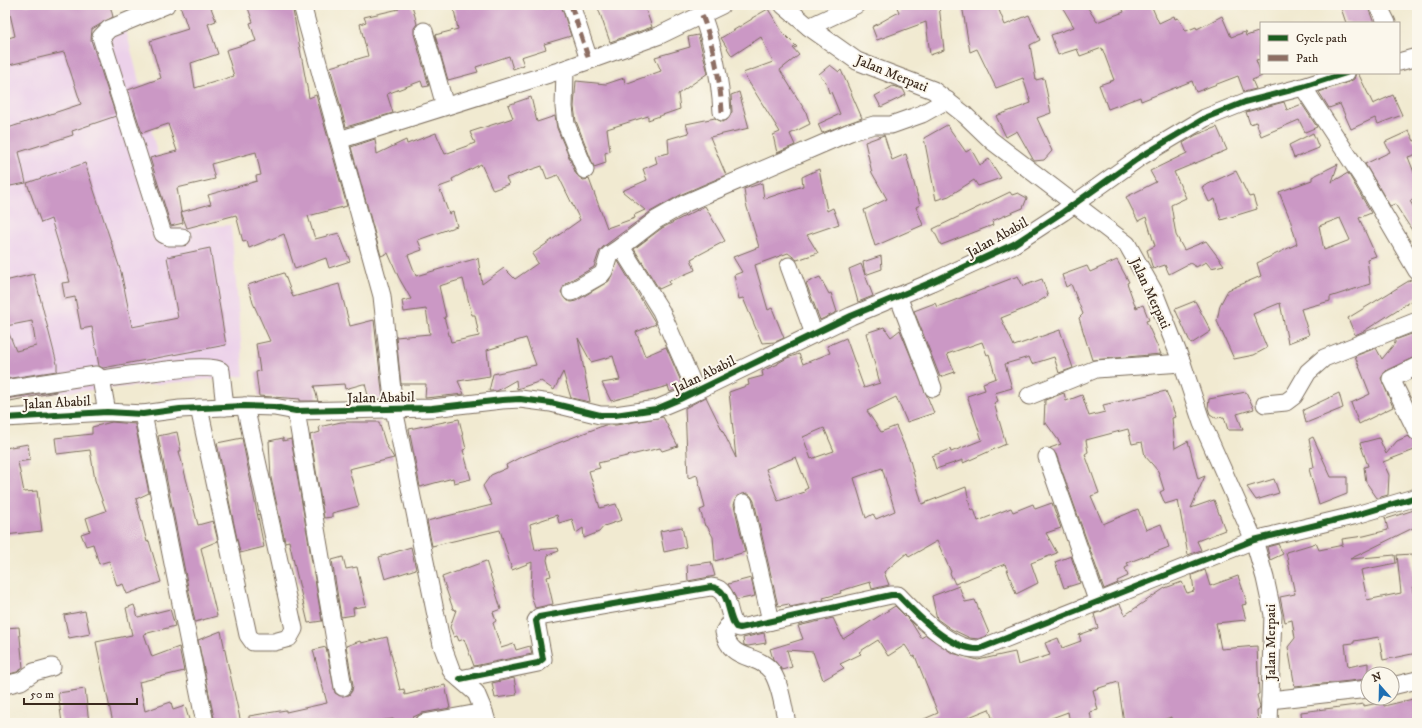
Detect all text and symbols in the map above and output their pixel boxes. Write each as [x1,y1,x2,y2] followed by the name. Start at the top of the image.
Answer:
[1260,22,1400,74] legend
[1296,31,1348,46] text: Cycle path
[851,51,931,97] street label: Jalan Merpati
[1296,51,1319,66] text: Path
[962,213,1032,263] street label: Jalan Ababil
[1125,253,1175,332] street label: Jalan Merpati
[668,352,739,399] street label: Jalan Ababil
[345,388,416,408] street label: Jalan Ababil
[21,392,92,414] street label: Jalan Ababil
[1262,603,1280,682] street label: Jalan Merpati
[1360,666,1400,706] north arrow
[1370,669,1384,686] text: N
[24,680,137,706] scale bar
[30,687,54,702] text: 50 m

